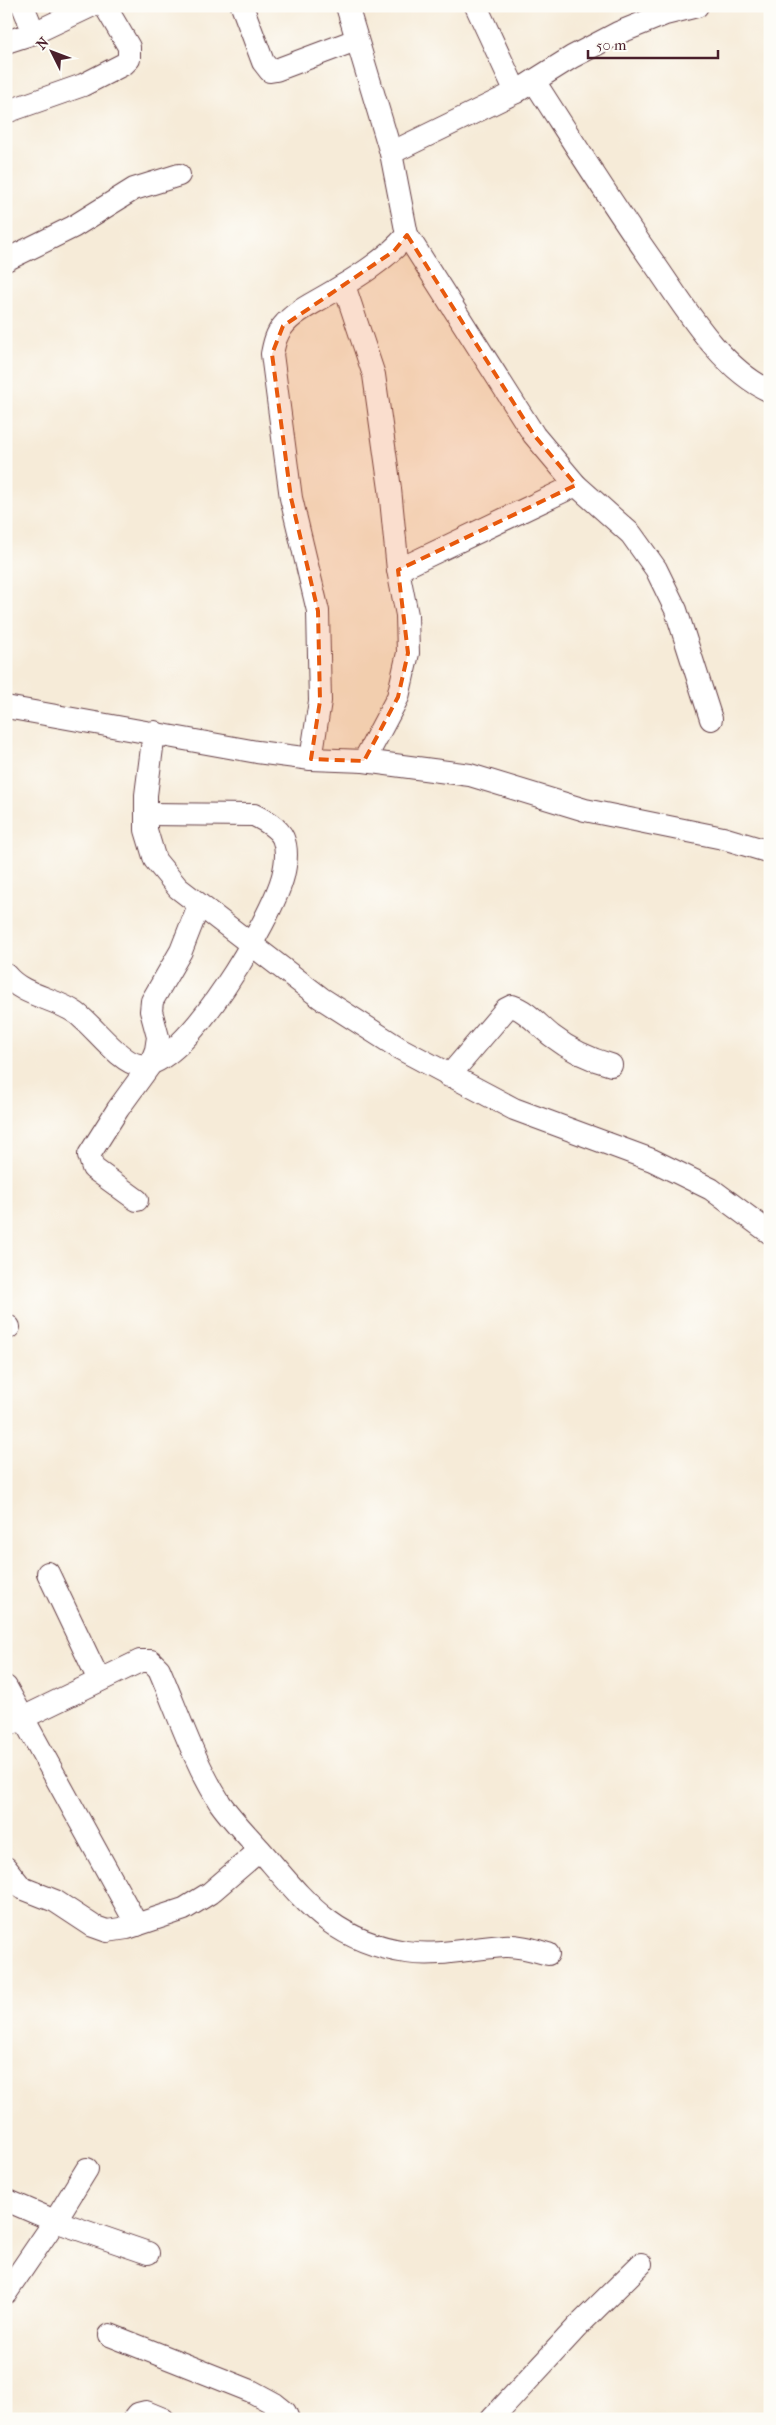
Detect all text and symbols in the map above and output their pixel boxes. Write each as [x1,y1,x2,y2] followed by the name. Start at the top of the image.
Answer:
[28,28,78,78] north arrow
[588,28,718,60] scale bar
[33,34,53,53] text: N
[596,36,627,54] text: 50 m

